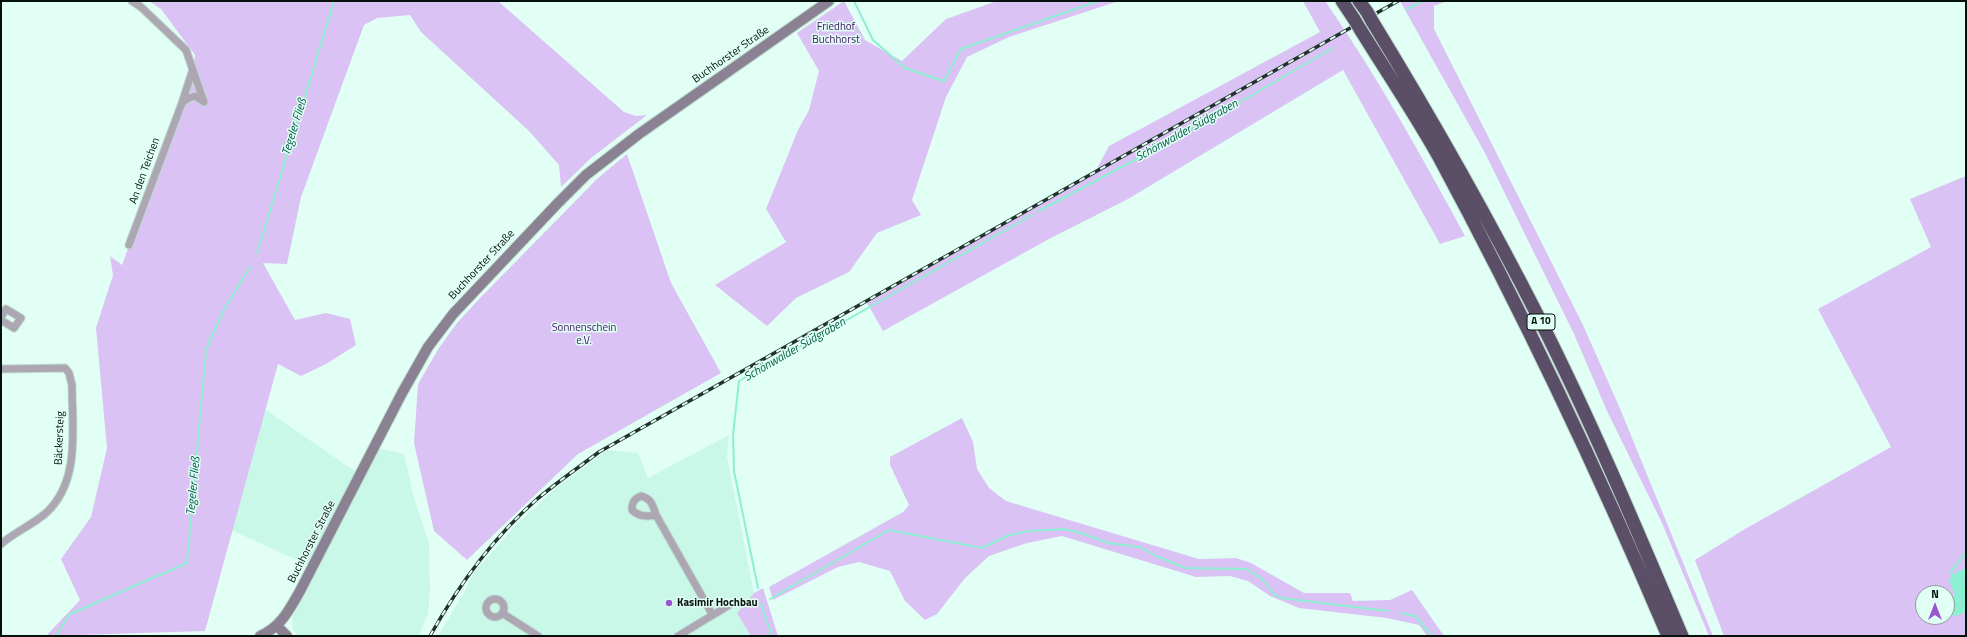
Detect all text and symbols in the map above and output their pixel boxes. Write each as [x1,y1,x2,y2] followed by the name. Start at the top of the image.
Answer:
[812,20,860,46] park label: Friedhof Buchhorst
[690,24,772,86] street label: Buchhorster Straße
[280,97,310,157] water label: Tegeler Fließ
[1133,97,1241,165] water label: Schönwalder Südgraben
[127,136,163,206] street label: An den Teichen
[446,227,518,303] street label: Buchhorster Straße
[1527,314,1555,330] road number: A 10
[742,315,848,385] water label: Schönwalder Südgraben
[552,321,616,347] park label: Sonnenschein e.V.
[52,411,68,465] street label: Bäckersteig
[184,456,204,516] water label: Tegeler Fließ
[286,499,338,585] street label: Buchhorster Straße
[1915,585,1955,625] north arrow
[1931,586,1939,602] text: N
[677,596,758,610] place label: Kasimir Hochbau
[664,598,674,608] marker: Kasimir Hochbau

